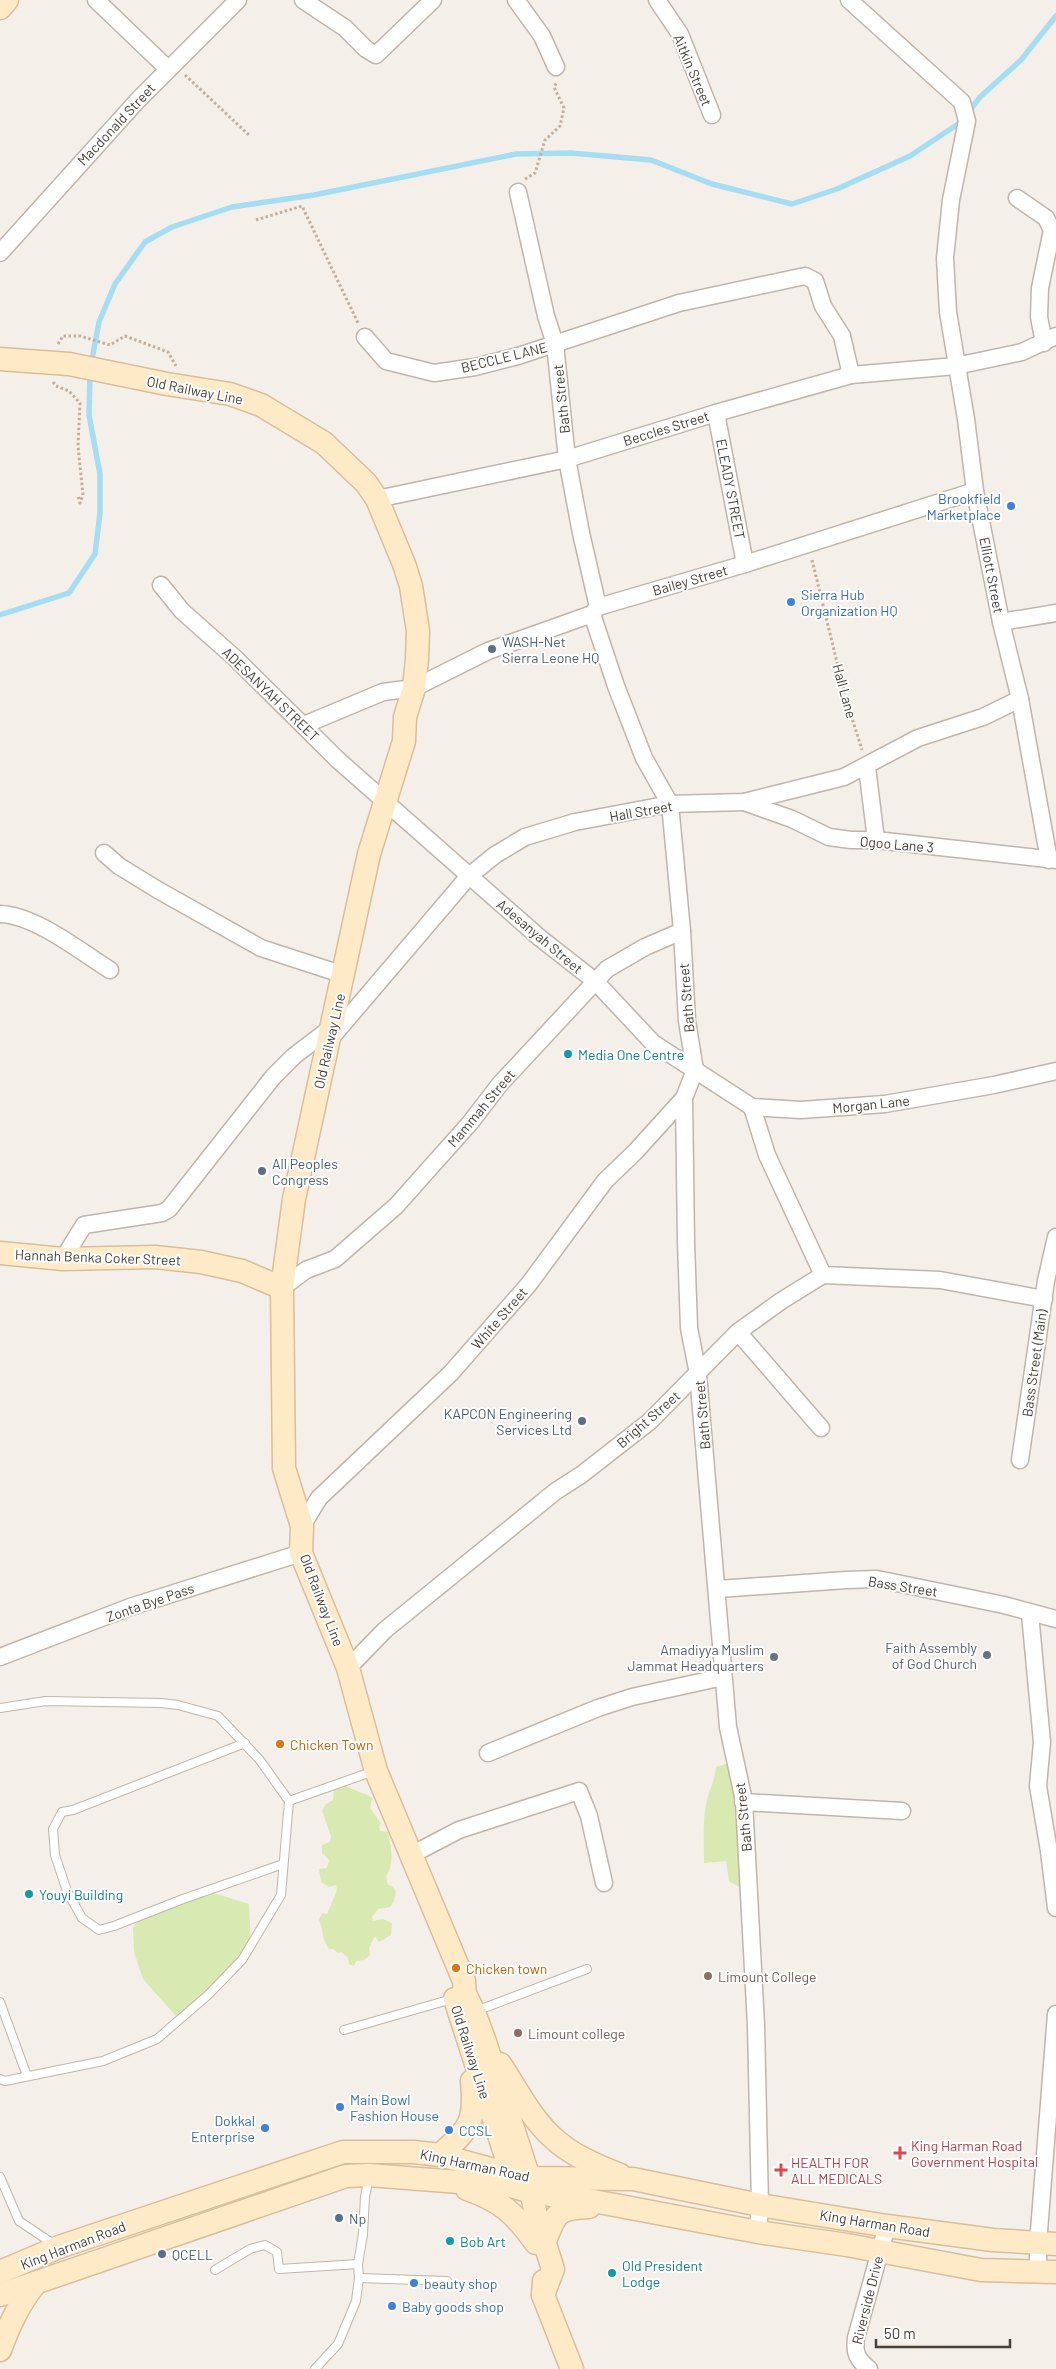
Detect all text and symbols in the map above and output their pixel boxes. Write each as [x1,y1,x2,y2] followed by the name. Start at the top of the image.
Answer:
[670,32,716,108] street label: Aitkin Street
[74,79,158,169] street label: Macdonald Street
[459,338,549,376] street label: BECCLE LANE
[549,364,573,434] street label: Bath Street
[145,372,245,408] street label: Old Railway Line
[621,407,711,449] street label: Beccles Street
[713,437,749,541] street label: ELEADY STREET
[927,490,1001,523] place label: Brookfield Marketplace
[1005,500,1017,512] marker: Brookfield Marketplace
[976,535,1008,615] street label: Elliott Street
[650,561,730,599] street label: Bailey Street
[801,586,898,619] place label: Sierra Hub Organization HQ
[785,596,797,608] marker: Sierra Hub Organization HQ
[502,633,599,666] place label: WASH-Net Sierra Leone HQ
[219,643,323,745] street label: ADESANYAH STREET
[486,643,498,655] marker: WASH-Net Sierra Leone HQ
[830,662,860,720] street label: Hall Lane
[608,797,674,825] street label: Hall Street
[859,832,935,856] street label: Ogoo Lane 3
[494,895,586,977] street label: Adesanyah Street
[675,963,697,1033] street label: Bath Street
[310,992,348,1090] street label: Old Railway Line
[578,1046,684,1063] place label: Media One Centre
[562,1048,574,1060] marker: Media One Centre
[444,1066,518,1150] street label: Mammah Street
[832,1091,910,1117] street label: Morgan Lane
[272,1155,338,1188] place label: All Peoples Congress
[256,1165,268,1177] marker: All Peoples Congress
[15,1246,181,1268] street label: Hannah Benka Coker Street
[467,1283,531,1353] street label: White Street
[1018,1308,1050,1418] street label: Bass Street (Main)
[691,1380,713,1450] street label: Bath Street
[613,1387,683,1451] street label: Bright Street
[444,1405,572,1438] place label: KAPCON Engineering Services Ltd
[576,1415,588,1427] marker: KAPCON Engineering Services Ltd
[297,1551,347,1649] street label: Old Railway Line
[867,1572,939,1600] street label: Bass Street
[104,1579,196,1625] street label: Zonta Bye Pass
[885,1639,978,1672] place label: Faith Assembly of God Church
[627,1641,764,1674] place label: Amadiyya Muslim Jammat Headquarters
[981,1649,993,1661] marker: Faith Assembly of God Church
[768,1651,780,1663] marker: Amadiyya Muslim Jammat Headquarters
[290,1736,373,1753] place label: Chicken Town
[274,1738,286,1750] marker: Chicken Town
[731,1782,755,1852] street label: Bath Street
[39,1886,123,1903] place label: Youyi Building
[23,1888,35,1900] marker: Youyi Building
[466,1960,547,1977] place label: Chicken town
[450,1962,462,1974] marker: Chicken town
[718,1968,817,1985] place label: Limount College
[702,1970,714,1982] marker: Limount College
[448,2003,494,2101] street label: Old Railway Line
[528,2025,625,2042] place label: Limount college
[512,2027,524,2039] marker: Limount college
[350,2091,439,2124] place label: Main Bowl Fashion House
[334,2101,346,2113] marker: Main Bowl Fashion House
[191,2112,255,2145] place label: Dokkal Enterprise
[259,2122,271,2134] marker: Dokkal Enterprise
[459,2122,492,2139] place label: CCSL
[443,2124,455,2136] marker: CCSL
[911,2137,1038,2170] place label: King Harman Road Government Hospital
[419,2145,531,2185] street label: King Harman Road
[893,2146,907,2160] marker: King Harman Road Government Hospital
[791,2154,882,2187] place label: HEALTH FOR ALL MEDICALS
[775,2164,787,2176] marker: HEALTH FOR ALL MEDICALS
[819,2206,931,2240] street label: King Harman Road
[349,2210,366,2227] place label: Np
[333,2212,345,2224] marker: Np
[18,2217,128,2273] street label: King Harman Road
[460,2233,506,2250] place label: Bob Art
[444,2235,456,2247] marker: Bob Art
[172,2246,213,2263] place label: QCELL
[156,2248,168,2260] marker: QCELL
[848,2254,886,2346] street label: Riverside Drive
[622,2257,703,2290] place label: Old President Lodge
[606,2267,618,2279] marker: Old President Lodge
[424,2275,498,2292] place label: beauty shop
[408,2277,420,2289] marker: beauty shop
[402,2298,504,2315] place label: Baby goods shop
[386,2300,398,2312] marker: Baby goods shop
[876,2316,1010,2348] scale bar
[884,2324,916,2342] text: 50 m

